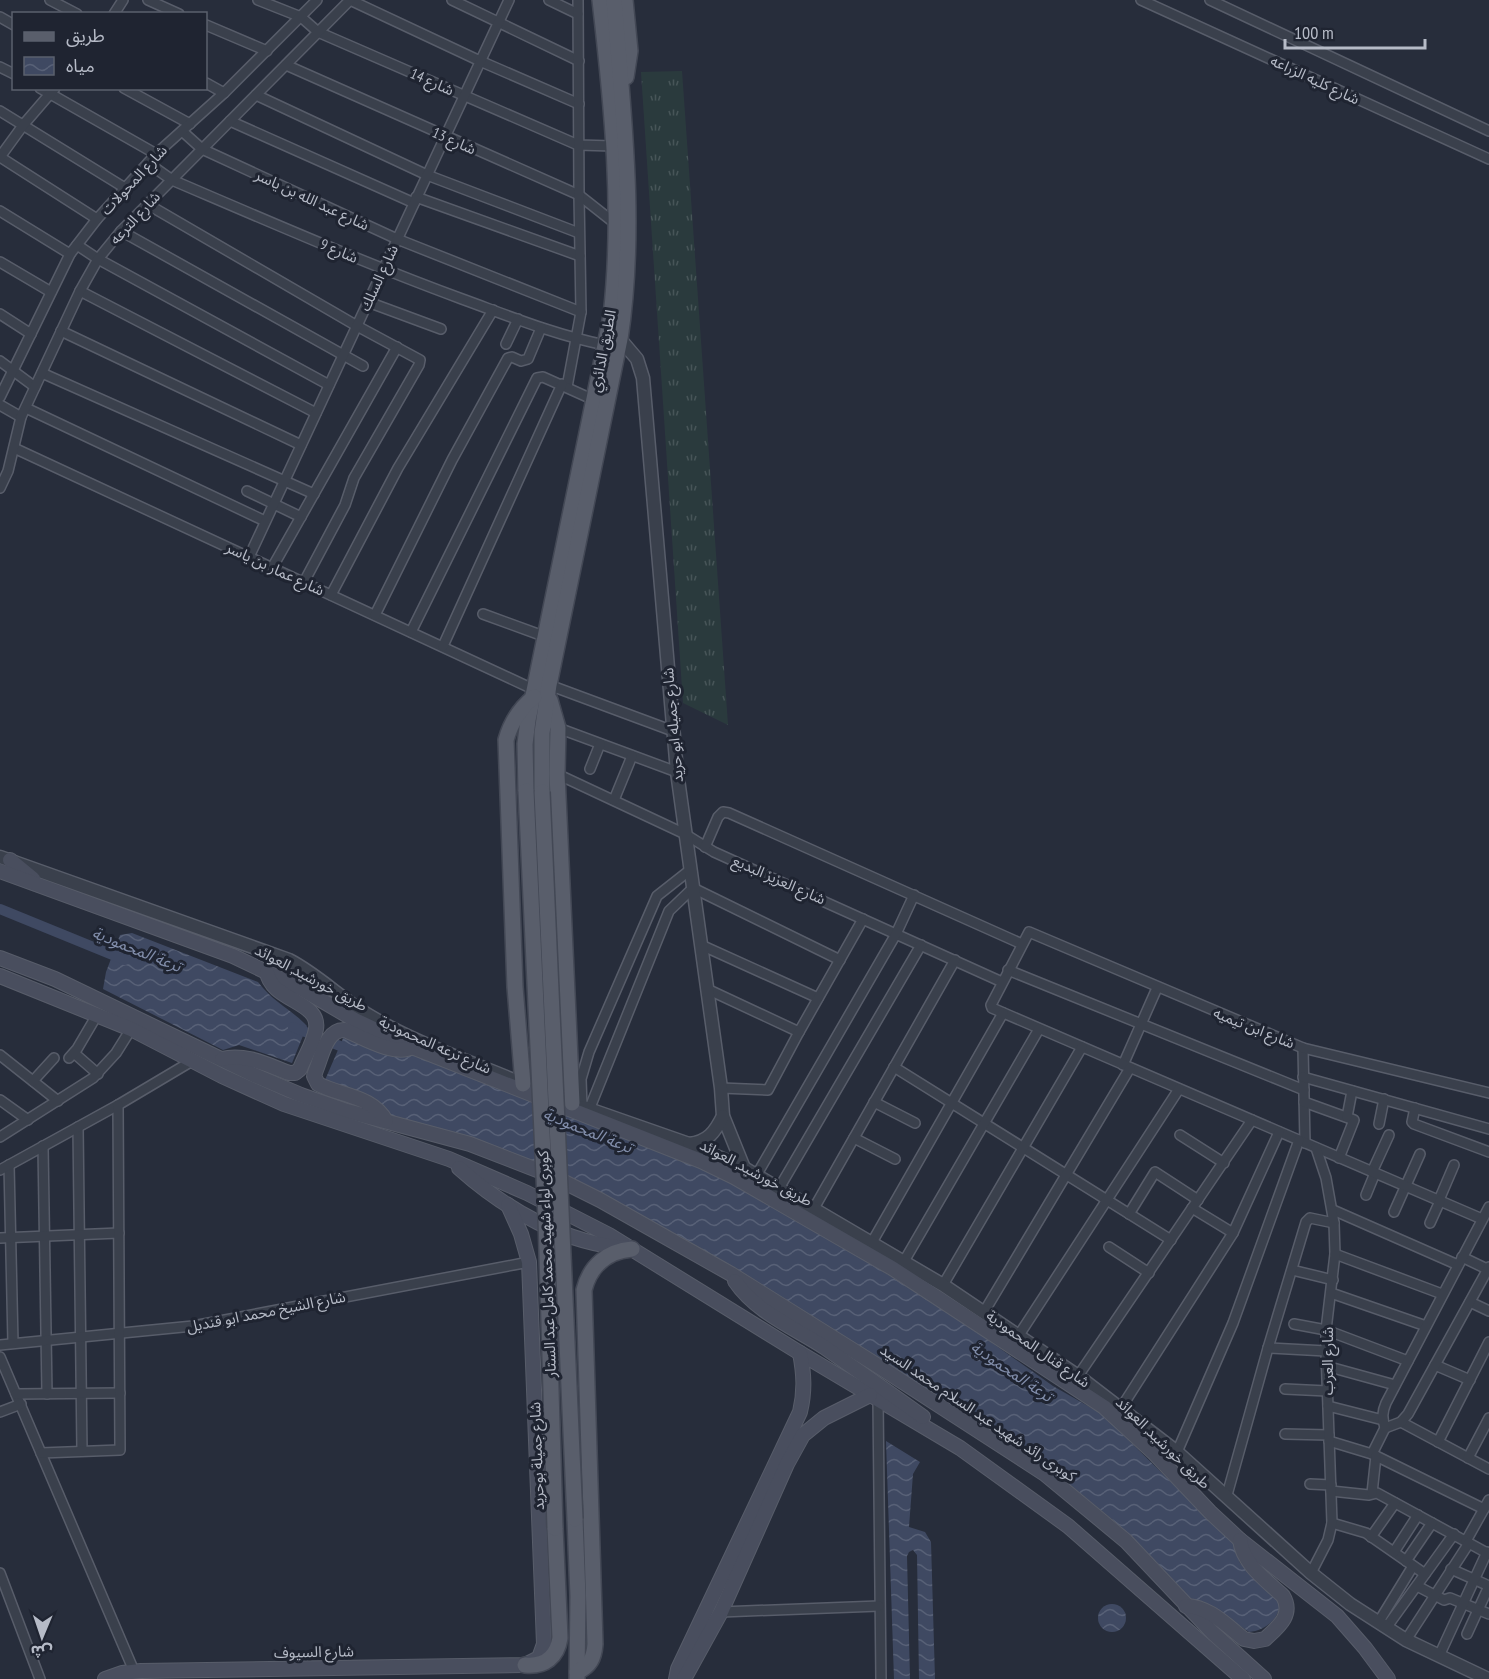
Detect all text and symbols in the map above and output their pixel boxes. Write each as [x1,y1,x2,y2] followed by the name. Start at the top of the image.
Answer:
[12,12,207,90] legend
[1285,12,1424,50] scale bar
[1294,21,1334,44] text: 100 m
[66,24,105,47] text: طريق
[1266,51,1363,111] street label: شارع كليه الزراعه
[66,54,95,77] text: مياه
[406,64,457,102] street label: شارع 14
[428,123,479,161] street label: شارع 13
[96,141,173,221] street label: شارع المحولات
[250,164,372,237] street label: شارع عبد الله بن ياسر
[105,187,166,250] street label: شارع الترعه
[316,234,361,270] street label: شارع 9
[355,241,405,315] street label: شارع السلك
[585,308,622,394] street label: الطريق الدائري
[221,537,328,602] street label: شارع عمار بن ياسر
[658,666,690,783] street label: شارع جميله ابو حريد
[729,851,829,911] street label: شارع العزيز البديع
[89,922,187,977] water label: ترعة المحمودية
[251,940,371,1016] street label: طريق خورشيد, العوائد
[1210,1003,1298,1055] street label: شارع ابن تيميه
[375,1011,494,1081] street label: شارع ترعه المحمودية
[540,1103,638,1158] water label: ترعة المحمودية
[696,1135,816,1211] street label: طريق خورشيد, العوائد
[533,1149,560,1379] street label: كوبرى لواء شهيد محمد كامل عبد الستار
[185,1287,348,1339] street label: شارع الشيخ محمد ابو قنديل
[981,1306,1094,1394] street label: شارع قنال المحمودية
[1318,1326,1340,1395] street label: شارع العرب
[967,1336,1059,1407] water label: ترعة المحمودية
[876,1340,1081,1488] street label: كوبرى رائد شهيد عبد السلام محمد السيد
[1111,1393,1215,1493] street label: طريق خورشيد, العوائد
[525,1401,551,1511] street label: شارع جميلة بوحريد
[12,1607,72,1667] north arrow
[274,1641,354,1665] street label: شارع السيوف
[30,1642,53,1662] text: ش

